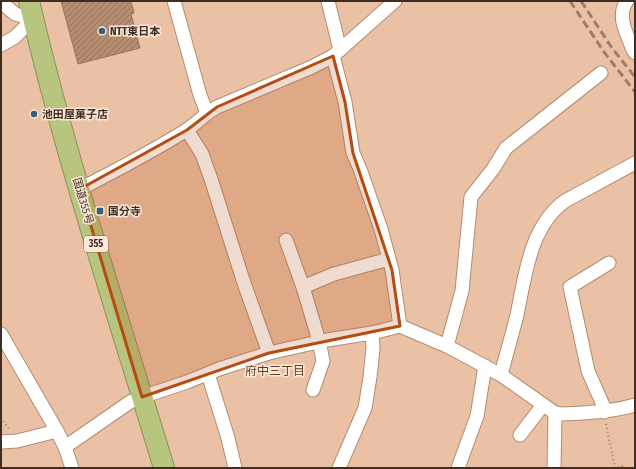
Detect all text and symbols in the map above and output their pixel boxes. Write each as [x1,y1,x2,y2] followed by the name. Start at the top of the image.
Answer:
[110,25,160,38] place label: NTT東日本
[97,26,107,36] marker: NTT東日本
[42,108,108,121] place label: 池田屋菓子店
[29,109,39,119] marker: 池田屋菓子店
[70,176,96,226] street label: 国道355号
[108,205,141,218] place label: 国分寺
[95,206,105,216] marker: 国分寺
[84,236,108,252] road number: 355
[245,364,305,378] district label: 府中三丁目

